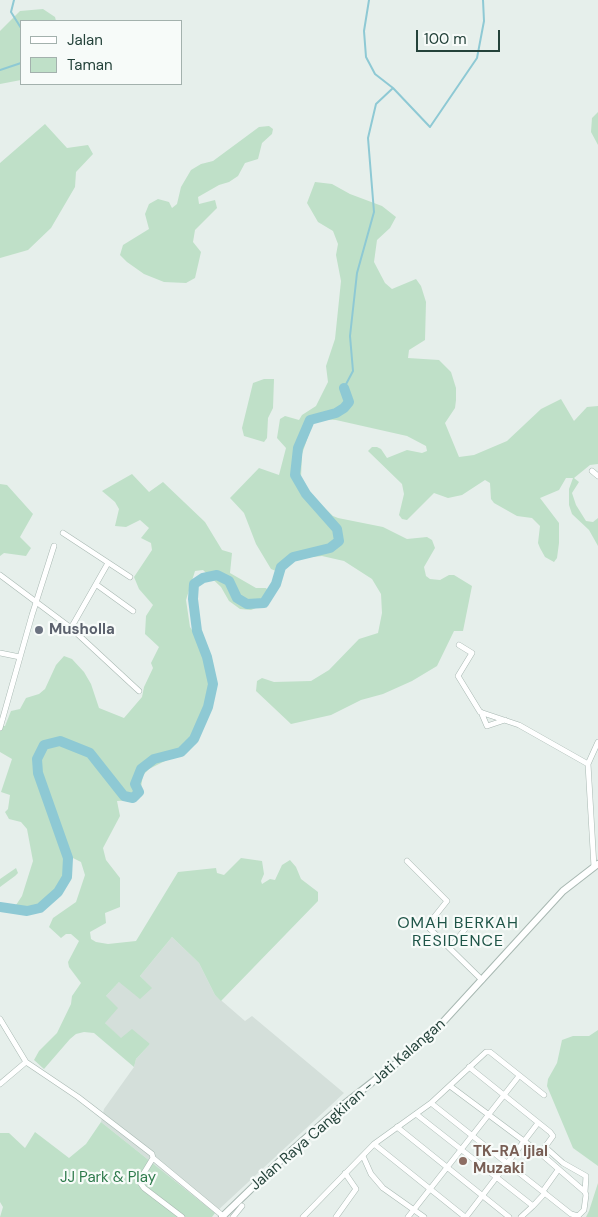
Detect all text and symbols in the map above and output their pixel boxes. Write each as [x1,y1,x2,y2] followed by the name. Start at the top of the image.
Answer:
[20,20,182,85] legend
[418,20,502,52] scale bar
[424,29,467,49] text: 100 m
[67,30,103,50] text: Jalan
[67,55,113,75] text: Taman
[49,621,115,639] place label: Musholla
[33,624,45,636] marker: Musholla
[396,914,520,952] district label: OMAH BERKAH RESIDENCE
[247,1015,449,1195] street label: Jalan Raya Cangkiran - Jati Kalangan
[473,1143,548,1178] place label: TK-RA Ijlal Muzaki
[457,1155,469,1167] marker: TK-RA Ijlal Muzaki
[60,1169,156,1187] park label: JJ Park & Play

